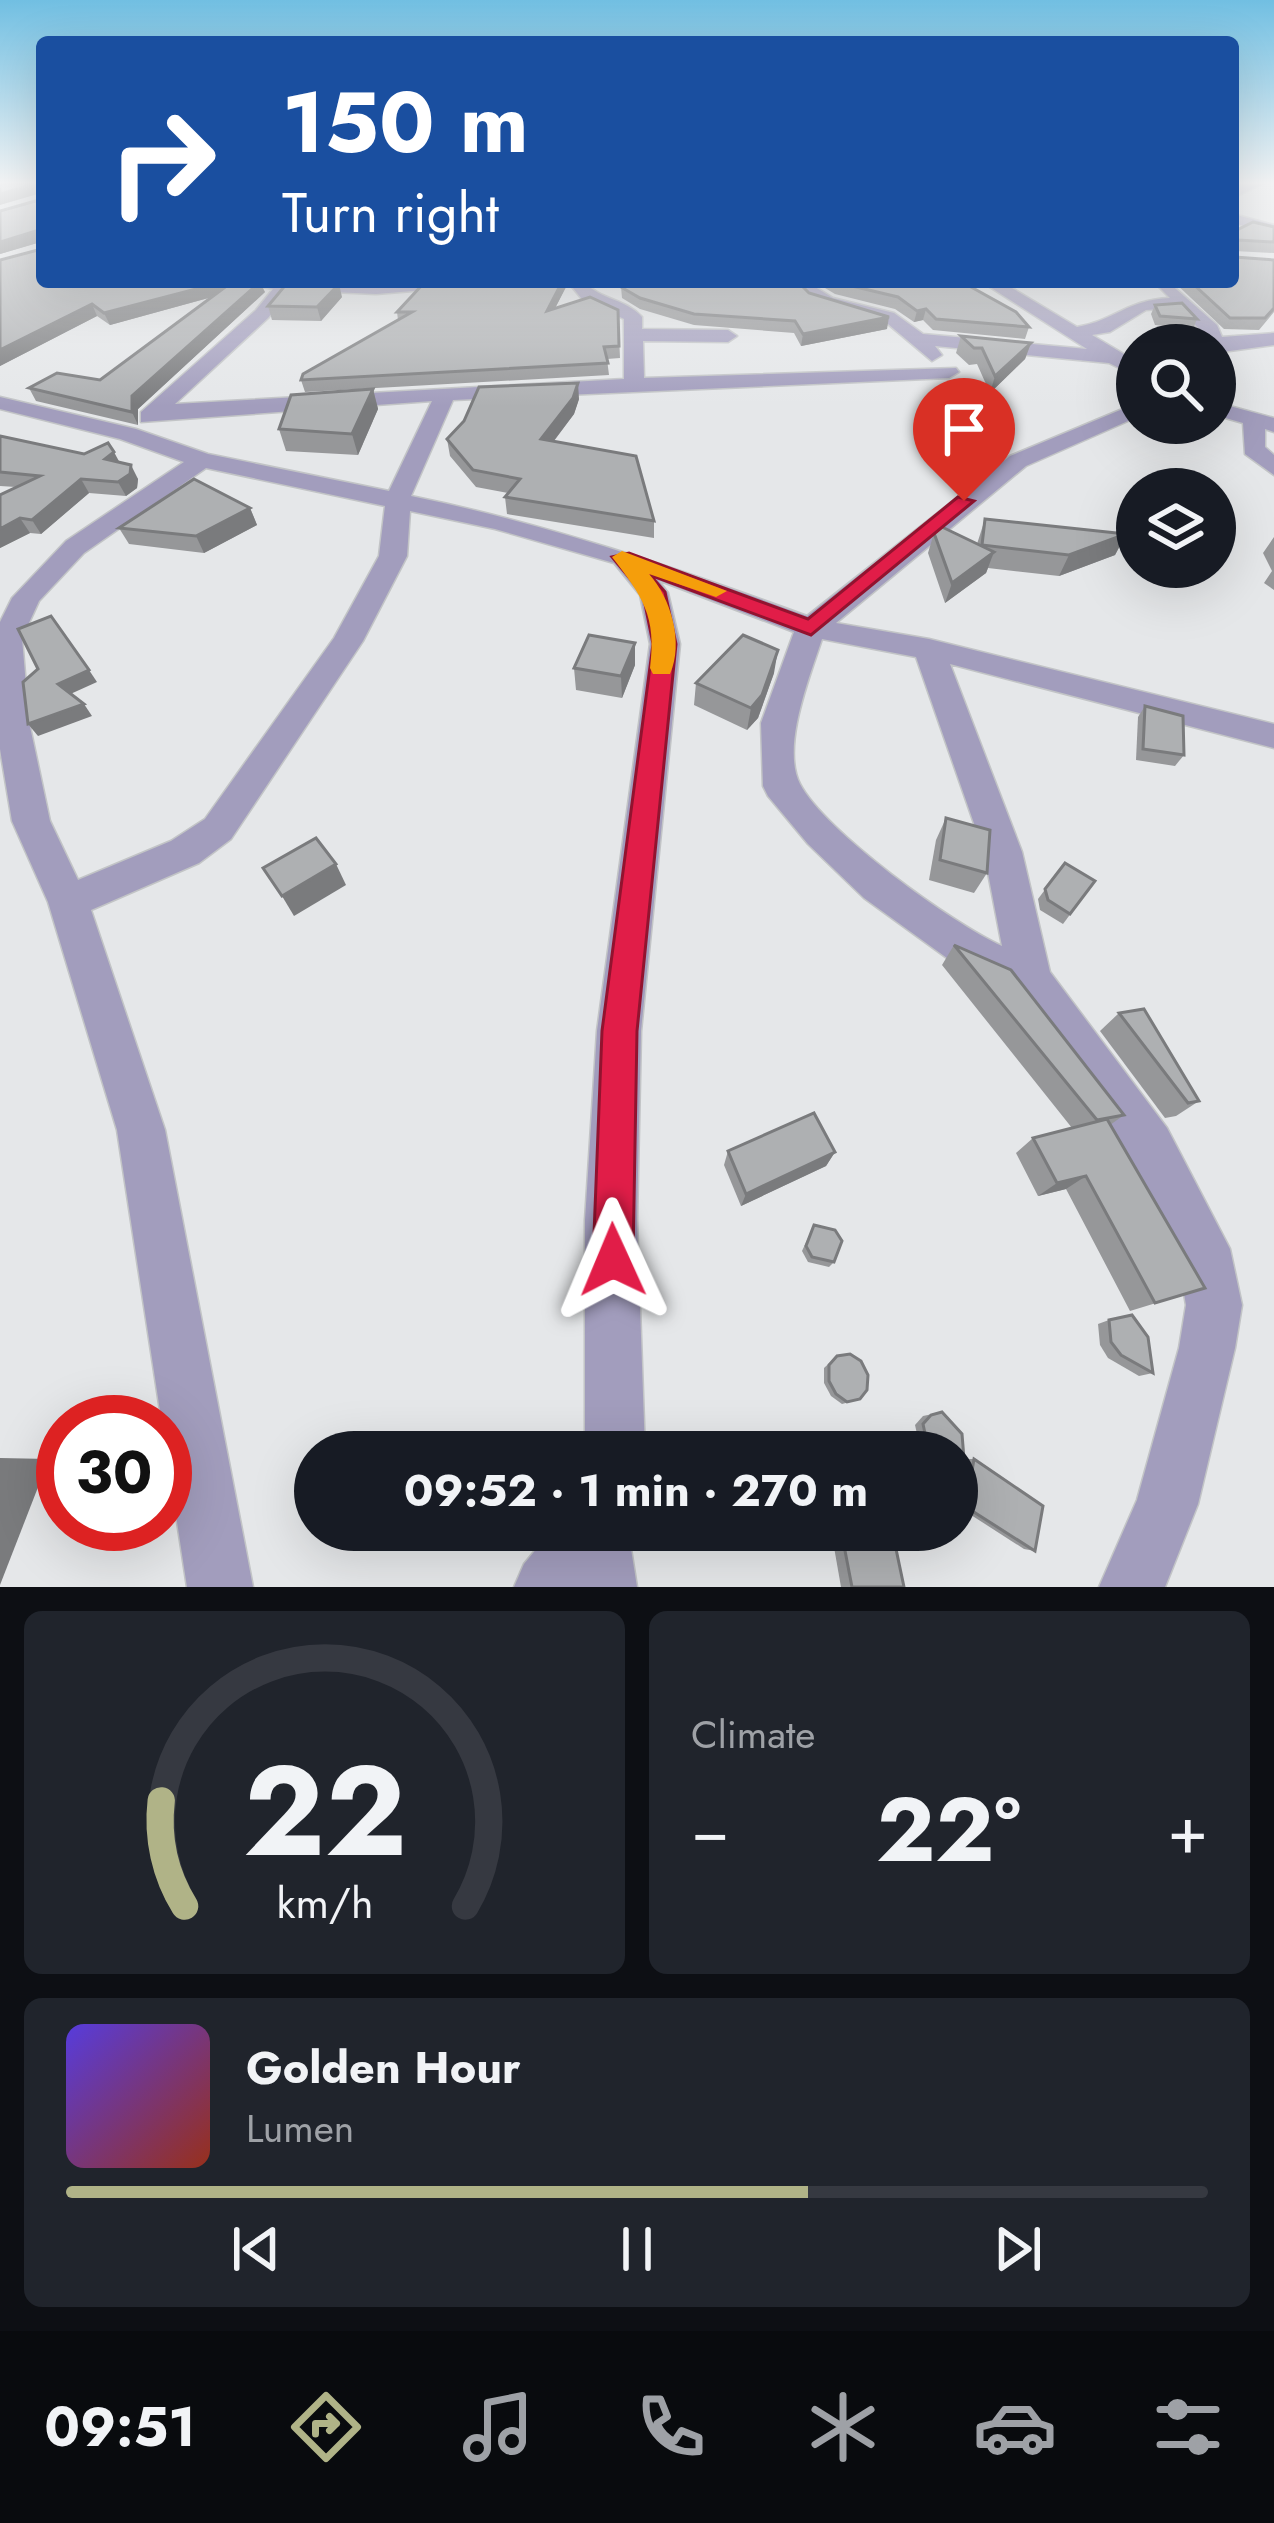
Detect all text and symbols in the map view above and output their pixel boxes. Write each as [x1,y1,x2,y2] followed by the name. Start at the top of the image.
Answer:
[282,62,529,184] text: 150 m
[84,84,240,240] icon: right
[282,174,499,252] text: Turn right
[1116,324,1236,588] map controls
[1116,324,1236,444] button: search
[913,378,1015,501] pin
[931,396,997,462] icon: arrive
[1116,468,1236,588] button: layers
[550,1197,676,1323] position arrow
[36,1395,192,1551] speed limit sign: 30
[404,1458,868,1523] text: 09:52 · 1 min · 270 m
[691,1706,815,1763] text: Climate
[243,1721,406,1902] text: 22
[876,1765,1021,1895] text: 22°
[691,1782,730,1878] text: −
[1167,1782,1208,1878] text: +
[276,1871,373,1933] text: km/h
[246,2035,521,2100] text: Golden Hour
[246,2100,354,2157] text: Lumen
[223,2216,289,2282] icon: previous
[604,2216,670,2282] icon: pause
[985,2216,1051,2282] icon: next
[284,2385,368,2469] icon: directions
[456,2385,540,2469] icon: music
[629,2385,713,2469] icon: phone
[801,2385,885,2469] icon: climate
[973,2385,1057,2469] icon: car
[1146,2385,1230,2469] icon: filters
[44,2388,196,2466] text: 09:51

